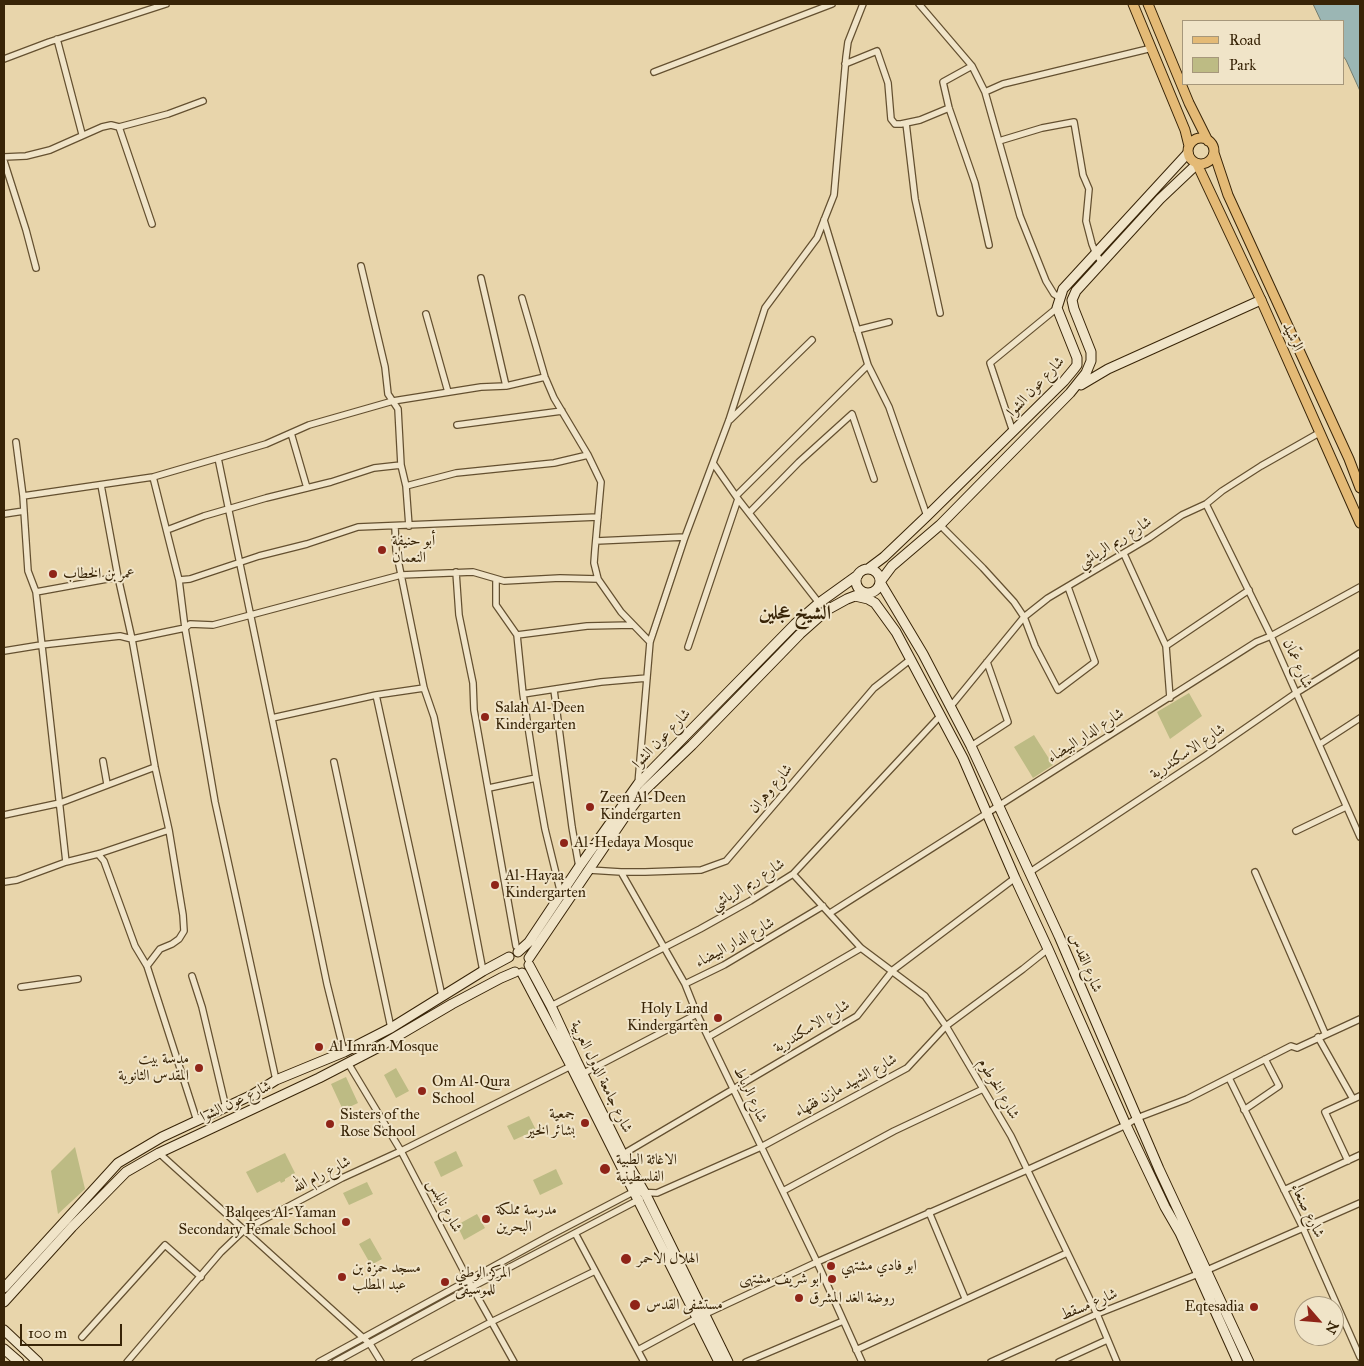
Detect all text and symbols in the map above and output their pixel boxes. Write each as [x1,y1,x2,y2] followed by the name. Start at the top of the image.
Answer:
[1182,20,1344,85] legend
[1229,31,1261,49] text: Road
[1229,56,1256,74] text: Park
[1278,320,1306,354] street label: الرشيد
[1003,353,1069,421] street label: شارع عون الشوا
[1075,513,1155,573] street label: شارع ريم الرياشي
[392,532,435,567] place label: أبو حنيفة النعمان
[376,544,388,556] marker: أبو حنيفة النعمان
[63,565,135,583] place label: عمر بن الخطاب
[47,568,59,580] marker: عمر بن الخطاب
[759,602,831,626] district label: الشيخ عجلين
[1278,637,1316,691] street label: شارع عمّان
[495,699,585,734] place label: Salah Al-Deen Kindergarten
[629,705,695,773] street label: شارع عون الشوا
[1044,705,1128,767] street label: شارع الدار البيضاء
[479,711,491,723] marker: Salah Al-Deen Kindergarten
[1147,720,1229,784] street label: شارع الاسكندرية
[745,761,797,817] street label: شارع وهران
[600,789,686,824] place label: Zeen Al-Deen Kindergarten
[584,801,596,813] marker: Zeen Al-Deen Kindergarten
[574,834,693,852] place label: Al-Hedaya Mosque
[558,837,570,849] marker: Al-Hedaya Mosque
[708,855,788,915] street label: شارع ريم الرياشي
[505,867,586,902] place label: Al-Hayaa Kindergarten
[489,879,501,891] marker: Al-Hayaa Kindergarten
[692,914,778,972] street label: شارع الدار البيضاء
[1064,931,1106,995] street label: شارع القدس
[771,996,853,1058] street label: شارع الاسكندرية
[627,1000,708,1035] place label: Holy Land Kindergarten
[712,1012,724,1024] marker: Holy Land Kindergarten
[566,1018,636,1136] street label: شارع جامعة الدول العربية
[329,1038,439,1056] place label: Al Imran Mosque
[313,1041,325,1053] marker: Al Imran Mosque
[118,1050,189,1085] place label: مدسة بيت المقدس الثانوية
[792,1051,900,1121] street label: شارع الشهيد مازن فقهاء
[973,1055,1023,1123] street label: شارع الخرطوم
[193,1062,205,1074] marker: مدسة بيت المقدس الثانوية
[729,1064,771,1126] street label: شارع الرباط
[432,1073,510,1108] place label: Om Al-Qura School
[198,1078,274,1126] street label: شارع عون الشوا
[416,1085,428,1097] marker: Om Al-Qura School
[527,1105,575,1140] place label: جمعية بشائر الخير
[340,1106,420,1141] place label: Sisters of the Rose School
[579,1117,591,1129] marker: جمعية بشائر الخير
[324,1118,336,1130] marker: Sisters of the Rose School
[616,1151,677,1186] place label: الاغاثة الطبية الفلسطينية
[290,1153,354,1197] street label: شارع رام الله
[598,1162,612,1176] marker: الاغاثة الطبية الفلسطينية
[423,1176,465,1236] street label: شارع نابلس
[1286,1181,1328,1241] street label: شارع صنعاء
[496,1201,557,1236] place label: مدرسة مملكة البحرين
[179,1204,336,1239] place label: Balqees Al-Yaman Secondary Female School
[480,1213,492,1225] marker: مدرسة مملكة البحرين
[340,1216,352,1228] marker: Balqees Al-Yaman Secondary Female School
[637,1250,699,1268] place label: الهلال الاحمر
[619,1252,633,1266] marker: الهلال الاحمر
[841,1257,917,1275] place label: ابو فادي مشتهي
[352,1259,421,1294] place label: مسجد حمزة بن عبد المطلب
[825,1260,837,1272] marker: ابو فادي مشتهي
[455,1264,511,1299] place label: المركز الوطني للموسيقى
[739,1270,822,1288] place label: ابو شريف مشتهى
[336,1271,348,1283] marker: مسجد حمزة بن عبد المطلب
[826,1273,838,1285] marker: ابو شريف مشتهى
[439,1276,451,1288] marker: المركز الوطني للموسيقى
[1058,1285,1120,1325] street label: شارع مسقط
[809,1289,895,1307] place label: روضة الغد المشرق
[793,1292,805,1304] marker: روضة الغد المشرق
[646,1296,723,1314] place label: مستشفى القدس
[1294,1296,1344,1346] north arrow
[628,1298,642,1312] marker: مستشفى القدس
[1185,1298,1244,1316] place label: Eqtesadia
[1248,1301,1260,1313] marker: Eqtesadia
[22,1314,125,1346] scale bar
[1322,1318,1342,1337] text: N
[28,1324,67,1342] text: 100 m

